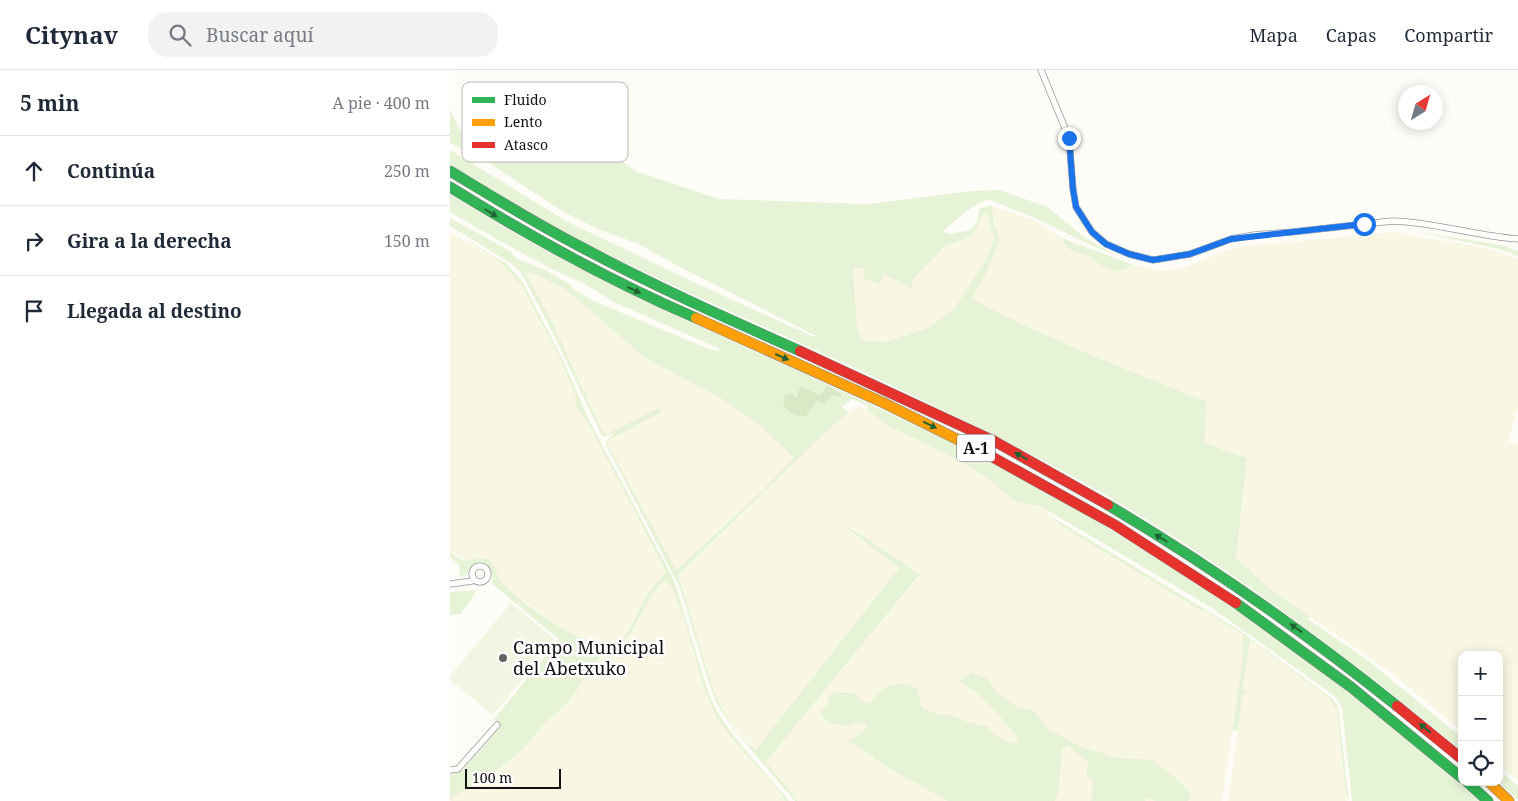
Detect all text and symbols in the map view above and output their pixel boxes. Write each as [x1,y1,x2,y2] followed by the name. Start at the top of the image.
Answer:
[148,12,498,57] search box
[25,18,118,51] text: Citynav
[166,21,194,49] icon: search
[206,22,314,48] text: Buscar aquí
[1250,23,1298,47] text: Mapa
[1326,23,1376,47] text: Capas
[1404,23,1493,47] text: Compartir
[462,82,628,162] legend
[1398,85,1443,130] north arrow
[20,89,79,117] text: 5 min
[504,90,547,109] text: Fluido
[333,92,430,114] text: A pie · 400 m
[504,112,542,131] text: Lento
[1058,127,1081,150] route end
[504,135,548,154] text: Atasco
[20,157,48,185] icon: ahead
[67,158,155,184] text: Continúa
[384,160,430,182] text: 250 m
[485,208,498,218] one-way arrow
[1353,213,1376,236] route start
[20,227,48,255] icon: right
[67,228,232,254] text: Gira a la derecha
[384,230,430,252] text: 150 m
[627,285,642,294] one-way arrow
[20,297,48,325] icon: arrive
[67,298,242,324] text: Llegada al destino
[775,354,789,362] one-way arrow
[923,422,937,430] one-way arrow
[957,434,995,462] road number: A-1
[1014,452,1028,460] one-way arrow
[1155,533,1168,543] one-way arrow
[1289,623,1303,633] one-way arrow
[513,635,665,680] place label: Campo Municipal del Abetxuko
[1458,651,1503,786] map controls
[1458,651,1503,696] button: +
[497,652,509,664] marker: Campo Municipal del Abetxuko
[1458,696,1503,741] button: −
[1419,722,1431,734] one-way arrow
[1458,741,1503,786] button: locate
[465,766,561,789] scale bar
[472,768,512,787] text: 100 m

